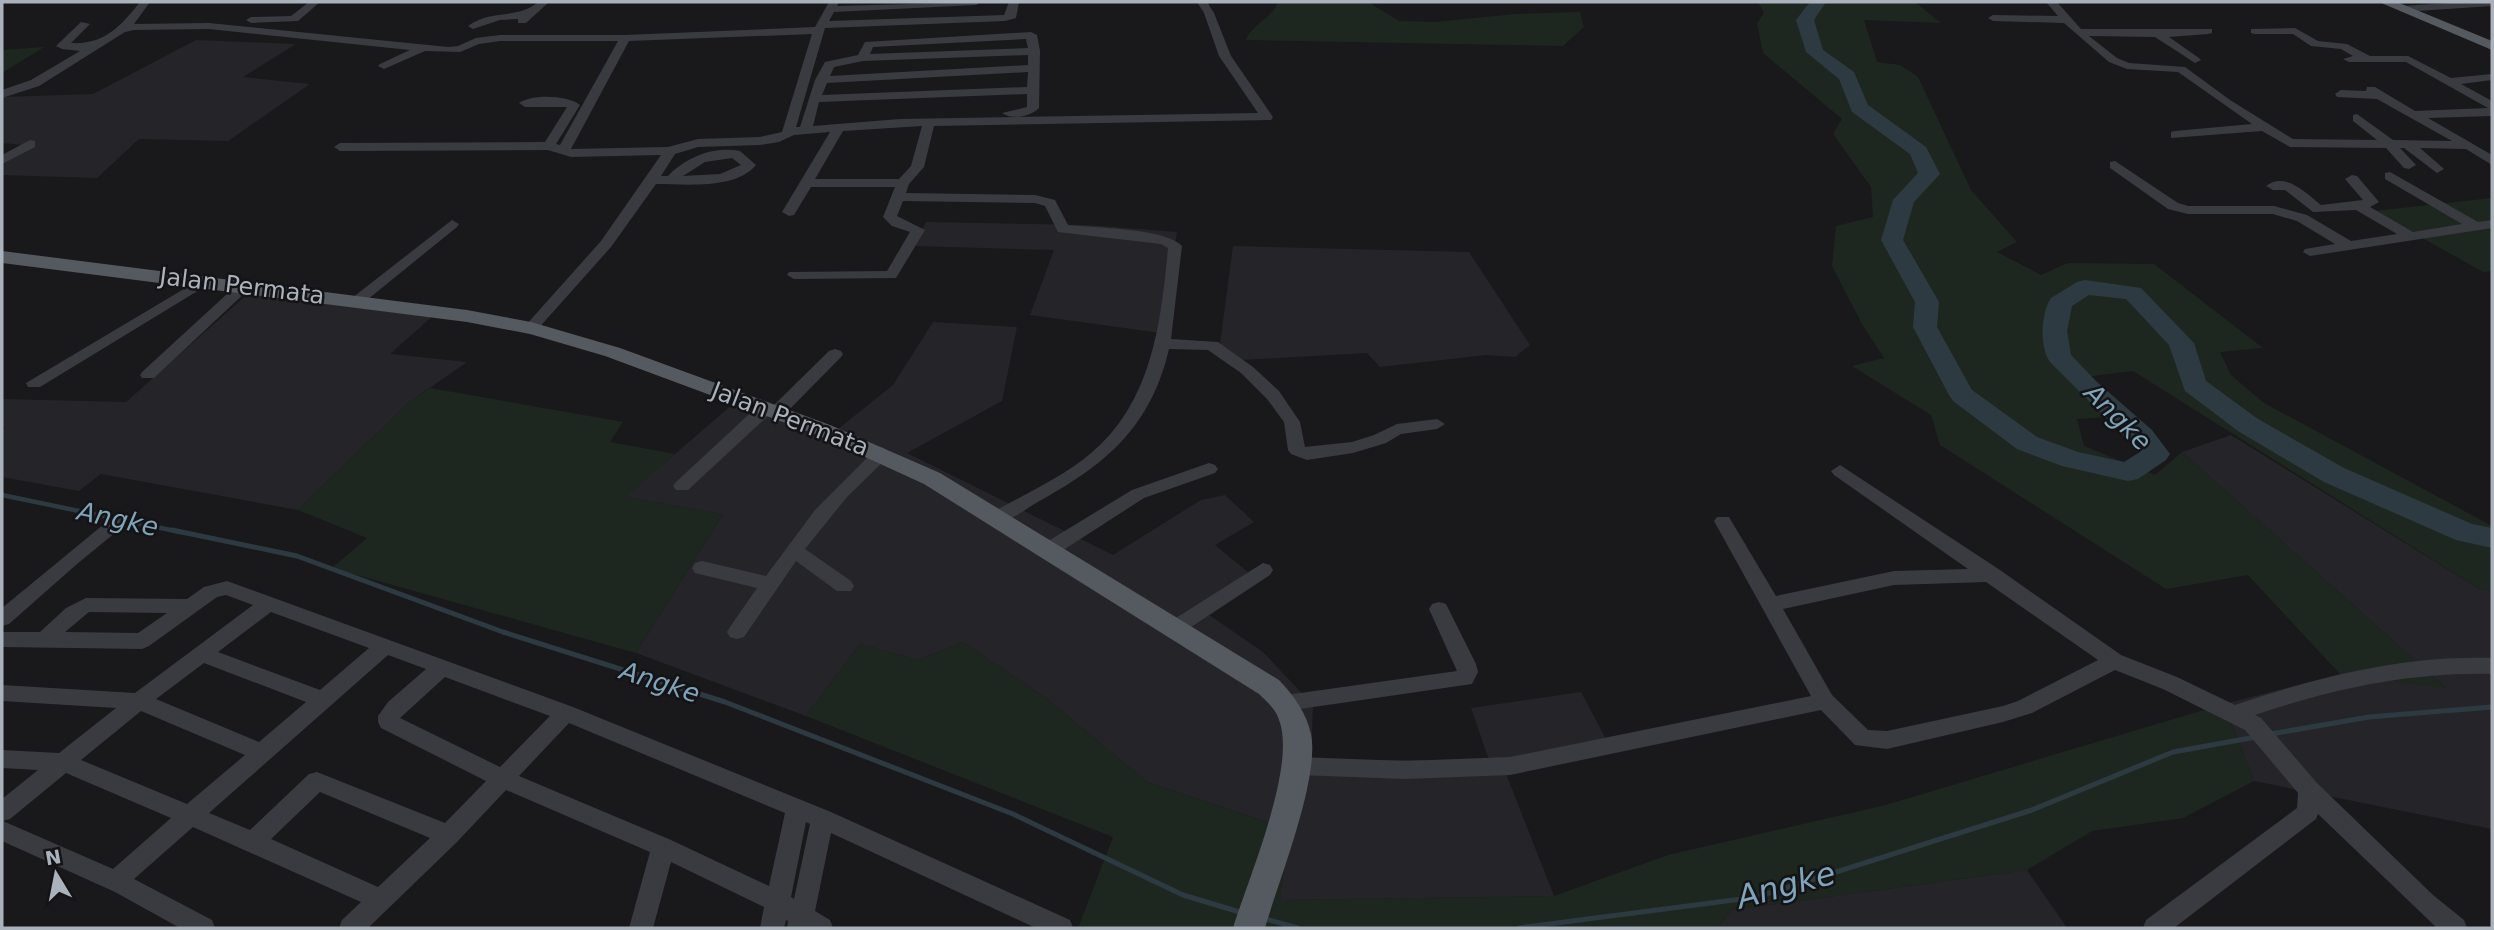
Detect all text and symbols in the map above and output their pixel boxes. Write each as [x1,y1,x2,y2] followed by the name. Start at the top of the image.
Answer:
[156,262,326,310] street label: Jalan Permata
[706,375,873,462] street label: Jalan Permata
[2077,376,2158,457] water label: Angke
[73,495,161,542] water label: Angke
[615,654,704,709] water label: Angke
[21,839,91,909] north arrow
[43,845,63,869] text: N
[1731,854,1840,917] water label: Angke

